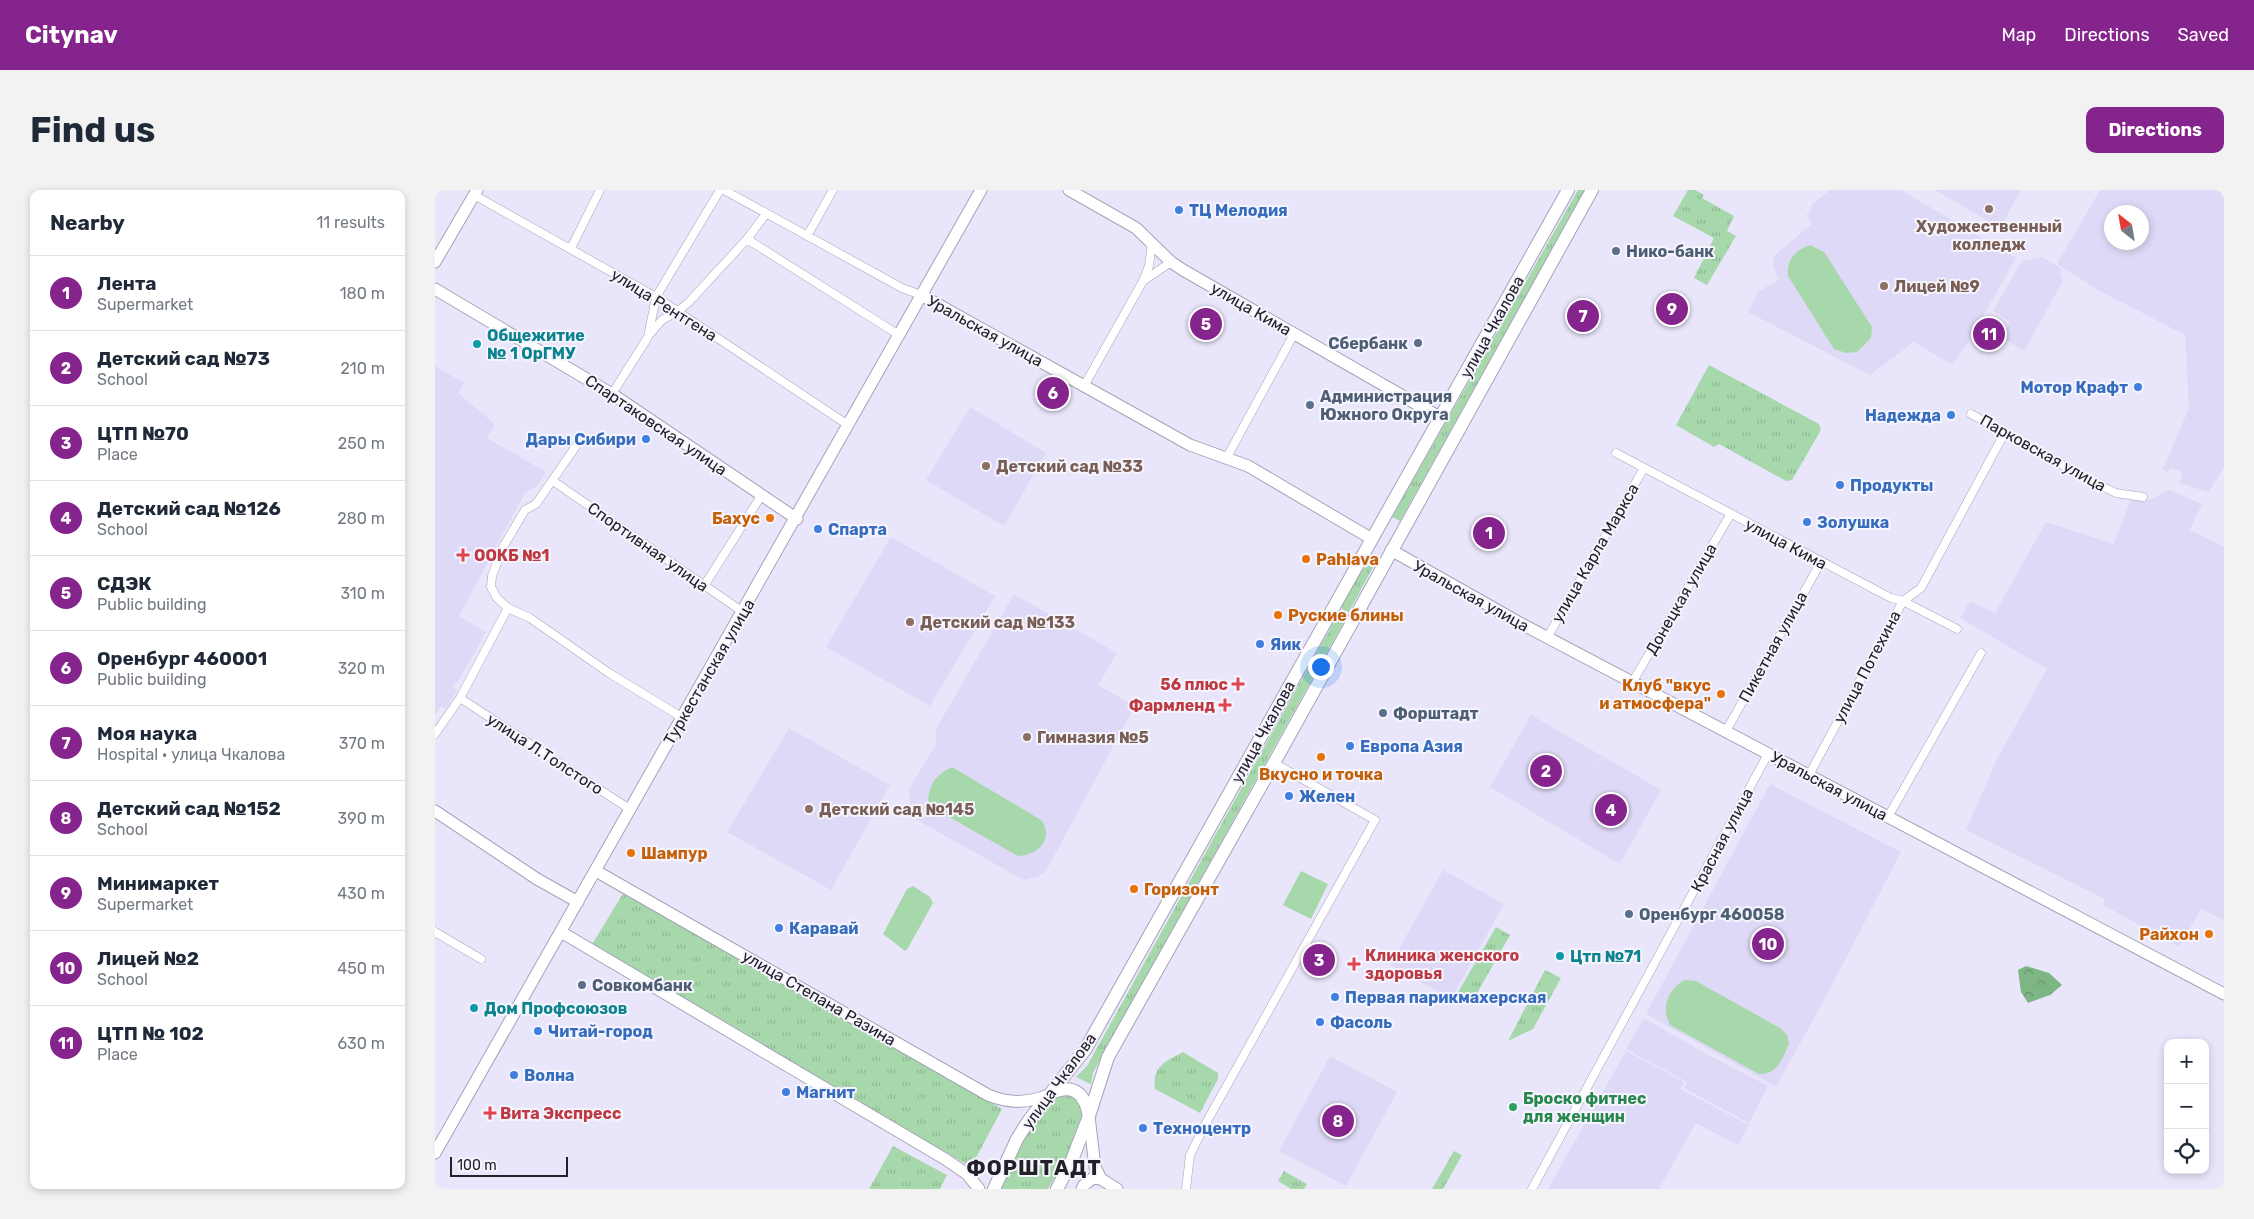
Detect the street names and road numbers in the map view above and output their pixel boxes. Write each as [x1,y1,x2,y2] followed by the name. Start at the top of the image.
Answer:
[608,265,720,345] street label: улица Рентгена
[1456,272,1528,382] street label: улица Чкалова
[1207,278,1295,340] street label: улица Кима
[924,291,1046,371] street label: Уральская улица
[582,370,730,480] street label: Спартаковская улица
[1977,411,2109,495] street label: Парковская улица
[1547,480,1643,626] street label: улица Карла Маркса
[584,498,712,596] street label: Спортивная улица
[1742,515,1830,573] street label: улица Кима
[1641,540,1721,658] street label: Донецкая улица
[1410,556,1532,636] street label: Уральская улица
[1735,588,1811,706] street label: Пикетная улица
[659,596,759,748] street label: Туркестанская улица
[1829,608,1905,726] street label: улица Потехина
[1227,677,1299,787] street label: улица Чкалова
[483,709,607,799] street label: улица Л.Толстого
[1767,747,1891,825] street label: Уральская улица
[1687,785,1757,895] street label: Красная улица
[739,946,899,1050] street label: улица Степана Разина
[1018,1029,1100,1133] street label: улица Чкалова

